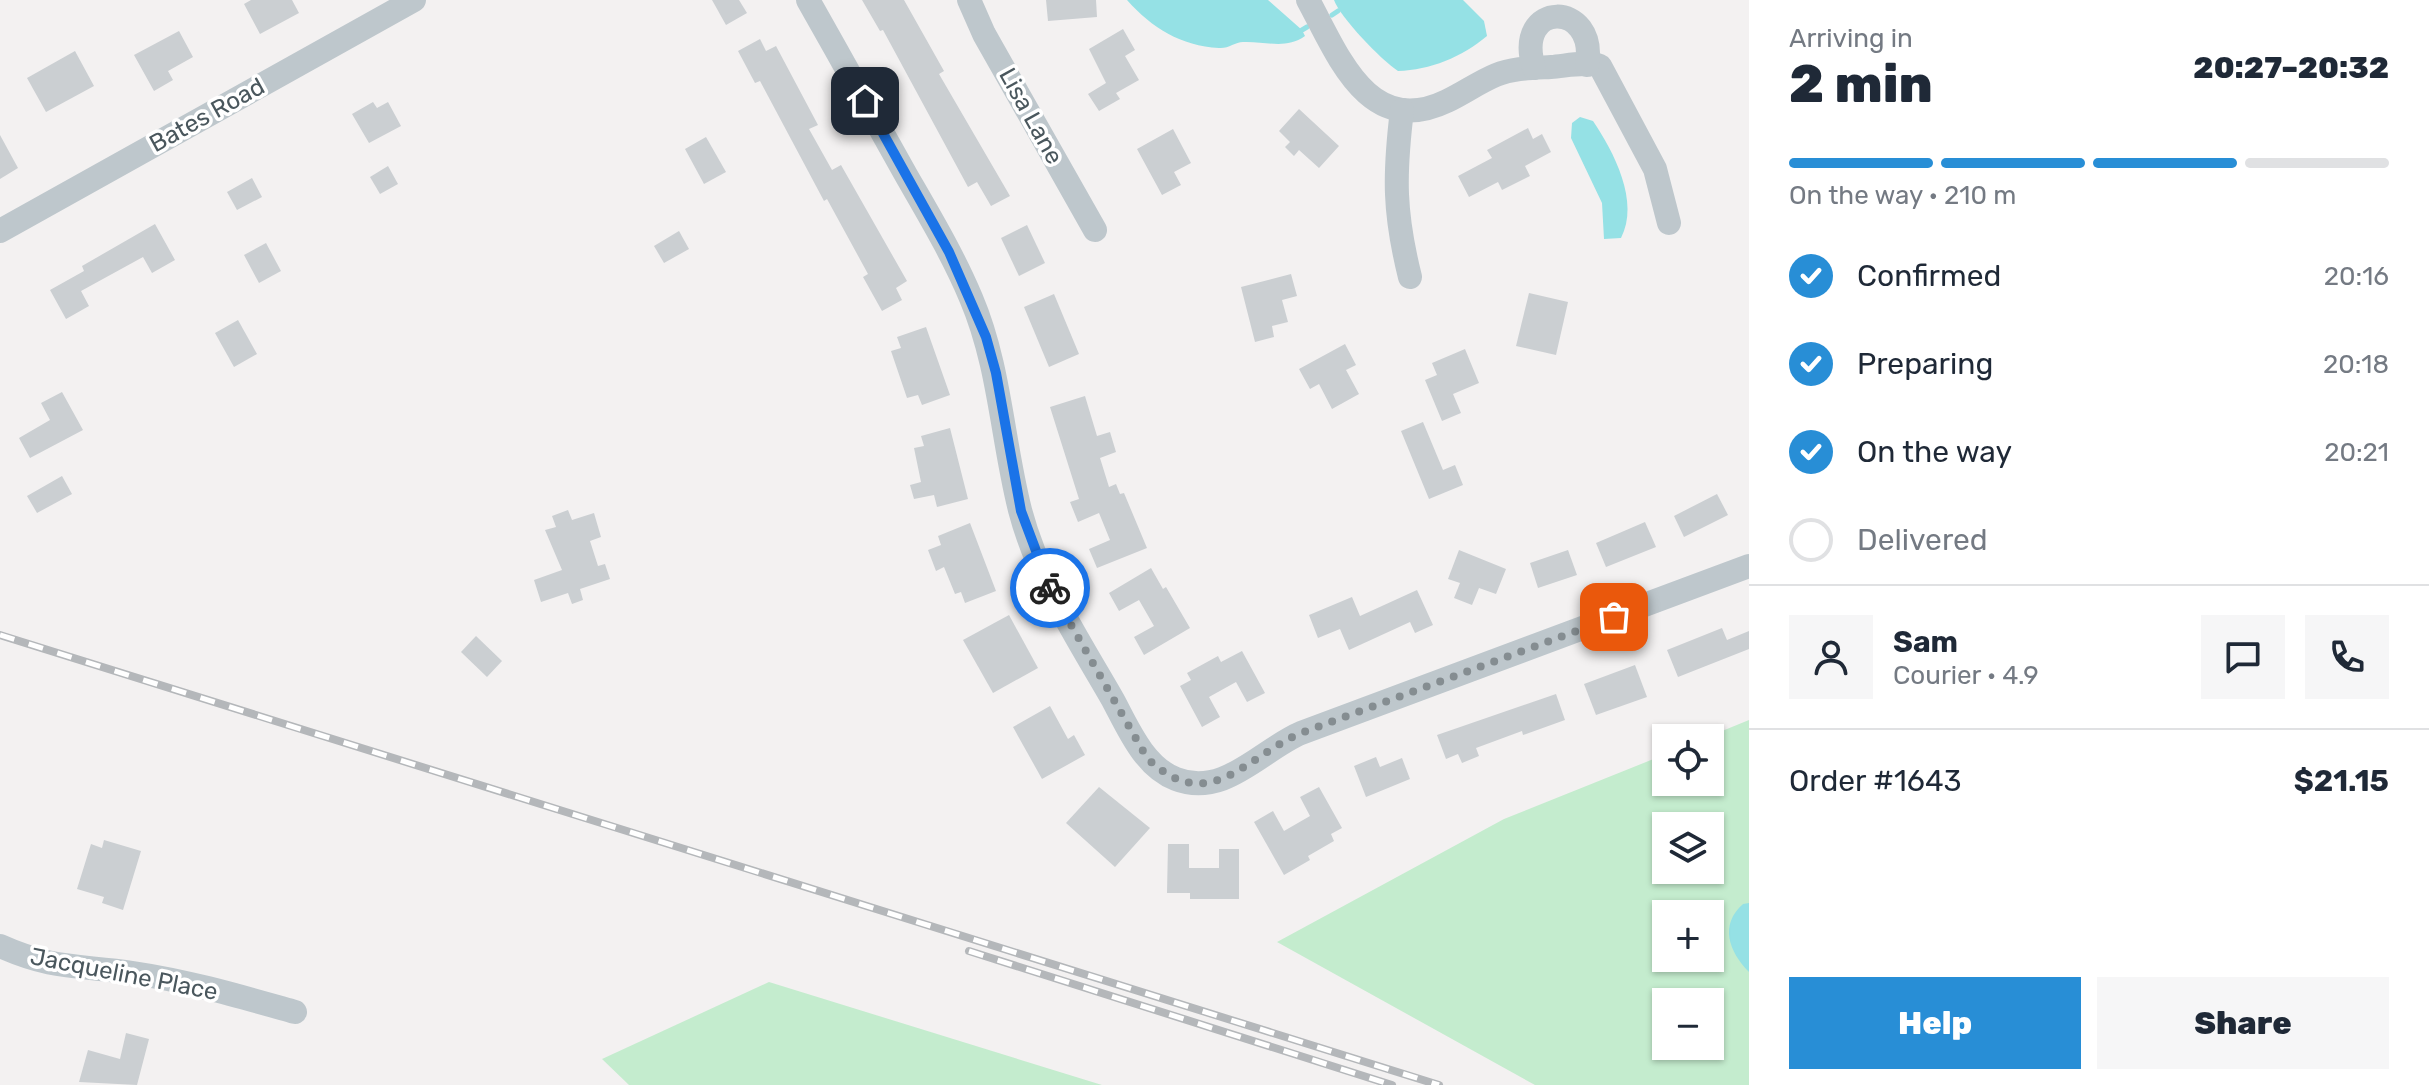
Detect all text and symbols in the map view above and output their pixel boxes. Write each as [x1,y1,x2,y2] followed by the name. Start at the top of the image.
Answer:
[1789,23,1913,54] text: Arriving in
[2193,50,2389,86] text: 20:27–20:32
[1789,53,1933,115] text: 2 min
[993,63,1069,169] street label: Lisa Lane
[831,67,899,135] pin
[145,72,269,158] street label: Bates Road
[843,79,887,123] icon: home
[1789,180,2016,211] text: On the way · 210 m
[1789,254,1833,298] icon: check
[1857,258,2001,294] text: Confirmed
[2324,261,2389,292] text: 20:16
[1789,342,1833,386] icon: check
[1857,346,1993,382] text: Preparing
[2323,349,2389,380] text: 20:18
[1789,430,1833,474] icon: check
[1857,434,2012,470] text: On the way
[2324,437,2389,468] text: 20:21
[1857,522,1988,558] text: Delivered
[1010,548,1090,628] courier
[1028,566,1072,610] icon: bike
[1580,583,1648,651] pin
[1592,595,1636,639] icon: bag
[1789,615,1873,699] button: person
[2201,615,2285,699] button: chat
[2305,615,2389,699] button: phone
[1893,624,1958,660] text: Sam
[1893,660,2039,691] text: Courier · 4.9
[1652,724,1724,1060] map controls
[1652,724,1724,796] button: locate
[1789,763,1962,799] text: Order #1643
[2294,763,2389,799] text: $21.15
[1652,812,1724,884] button: layers
[1652,900,1724,972] button: +
[28,942,220,1006] street label: Jacqueline Place
[1789,977,2081,1069] button: Help
[2097,977,2389,1069] button: Share
[1652,988,1724,1060] button: −

